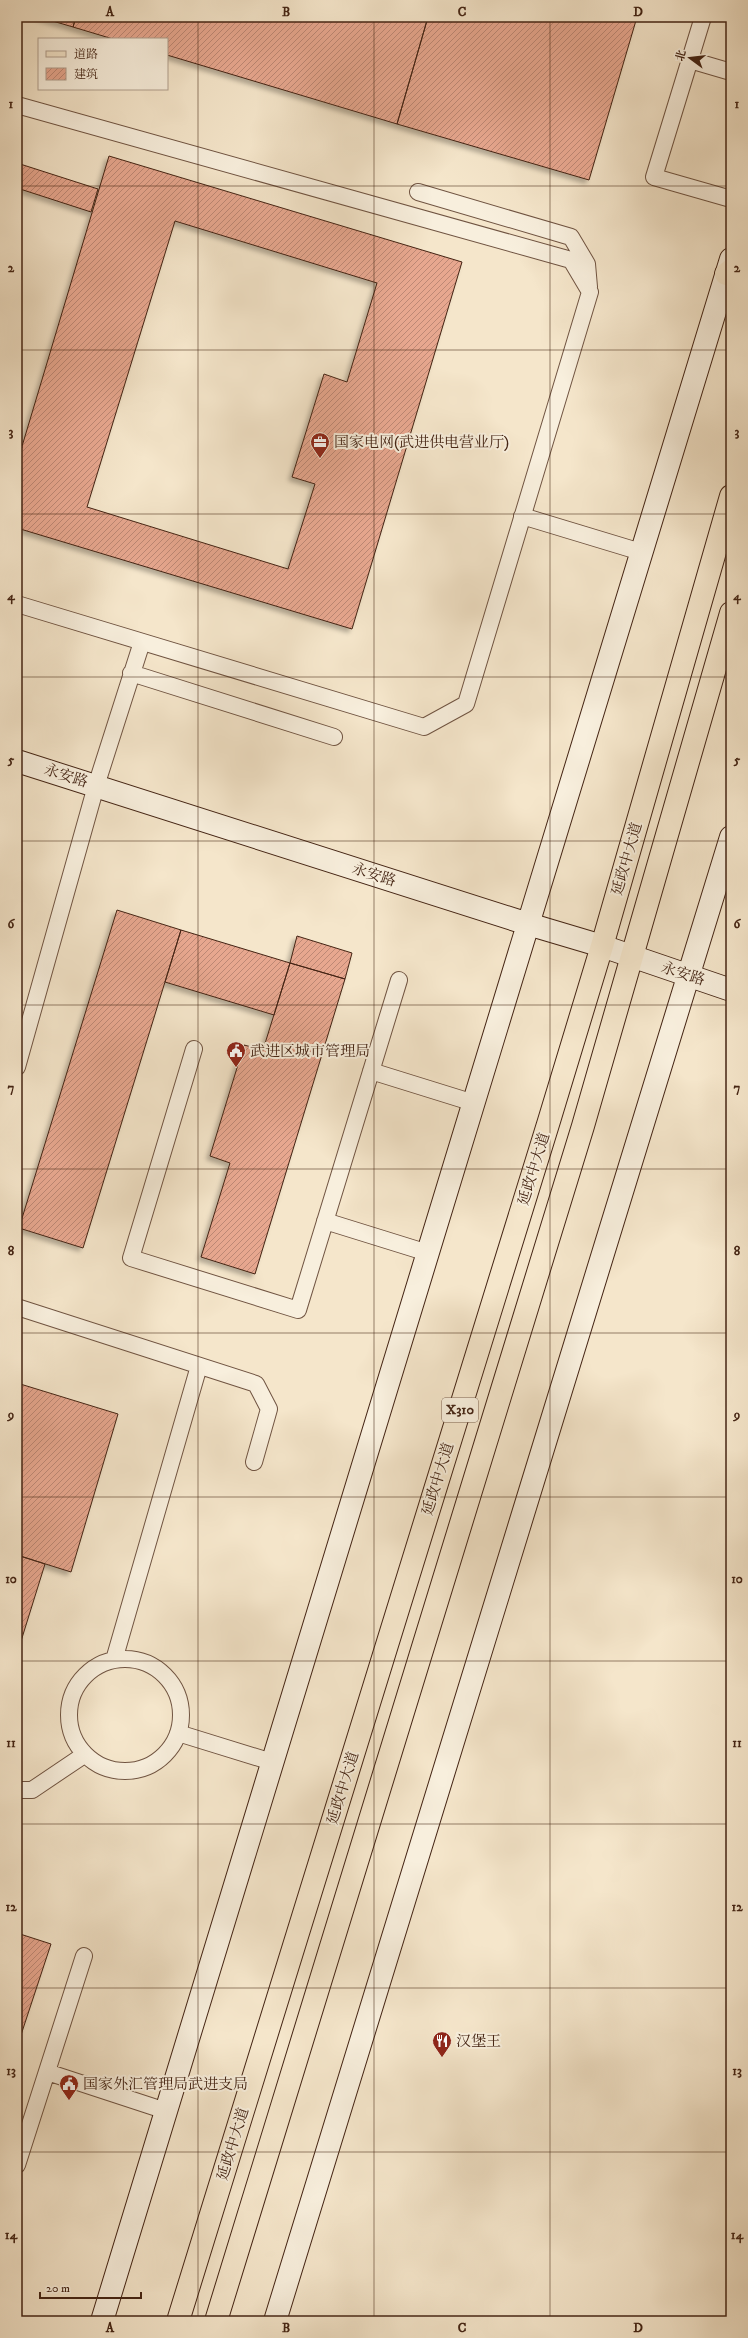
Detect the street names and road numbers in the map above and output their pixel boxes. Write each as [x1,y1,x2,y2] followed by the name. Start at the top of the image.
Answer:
[42,760,90,792] street label: 永安路
[608,820,646,898] street label: 延政中大道
[350,859,398,891] street label: 永安路
[659,958,707,990] street label: 永安路
[514,1130,554,1208] street label: 延政中大道
[442,1398,478,1422] road number: X310
[418,1440,458,1518] street label: 延政中大道
[323,1749,363,1827] street label: 延政中大道
[213,2105,253,2183] street label: 延政中大道

